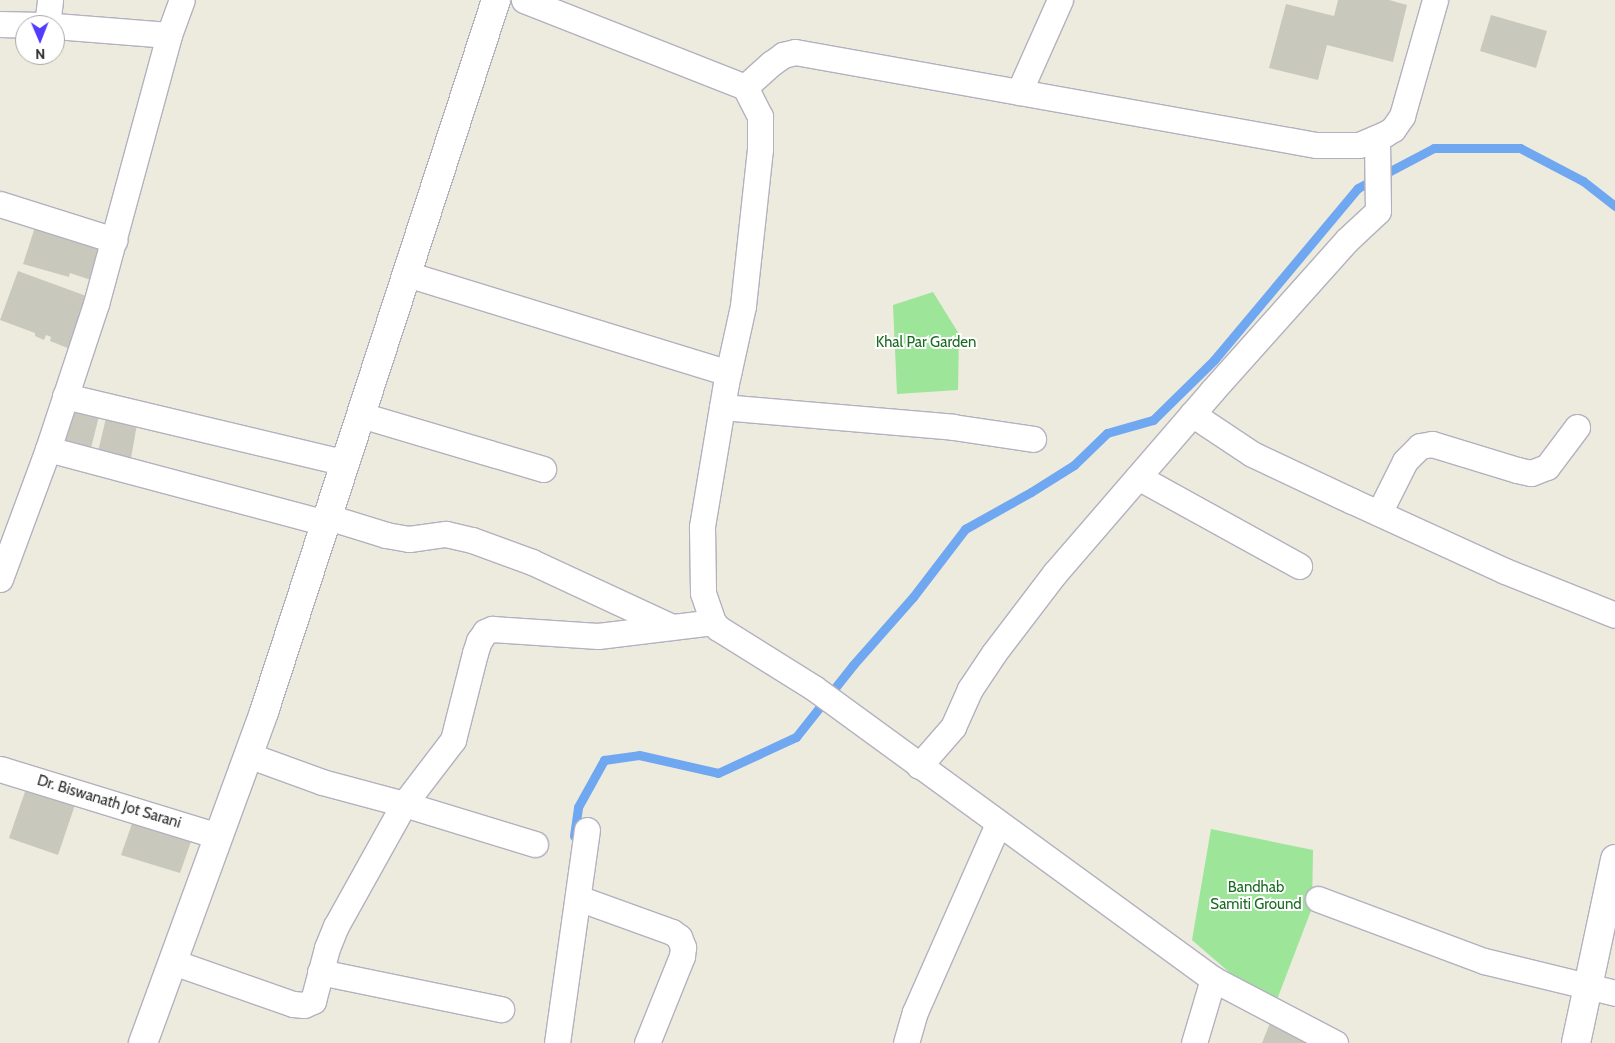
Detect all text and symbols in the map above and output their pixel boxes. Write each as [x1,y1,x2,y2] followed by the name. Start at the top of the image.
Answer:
[15,15,65,65] north arrow
[35,45,45,63] text: N
[876,334,976,352] park label: Khal Par Garden
[35,772,183,832] street label: Dr. Biswanath Jot Sarani
[1210,878,1302,913] park label: Bandhab Samiti Ground

